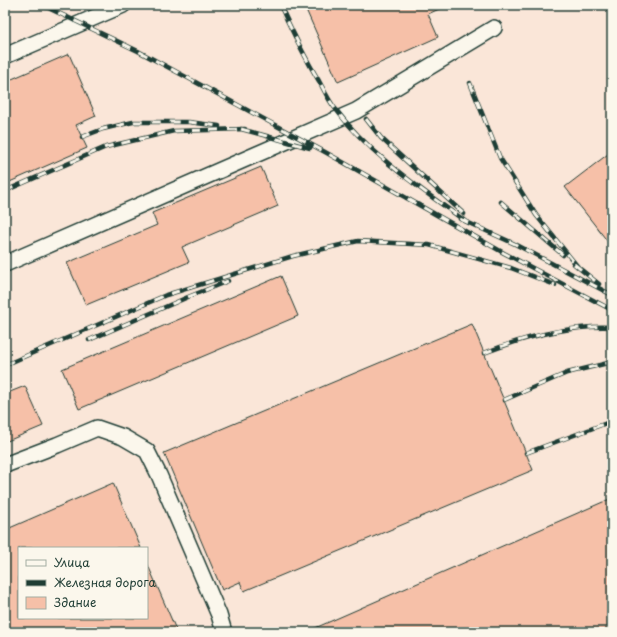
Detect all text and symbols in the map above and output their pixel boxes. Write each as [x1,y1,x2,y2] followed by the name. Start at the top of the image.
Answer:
[18,547,148,619] legend
[54,553,90,571] text: Улица
[54,573,157,591] text: Железная дорога
[54,593,96,611] text: Здание

